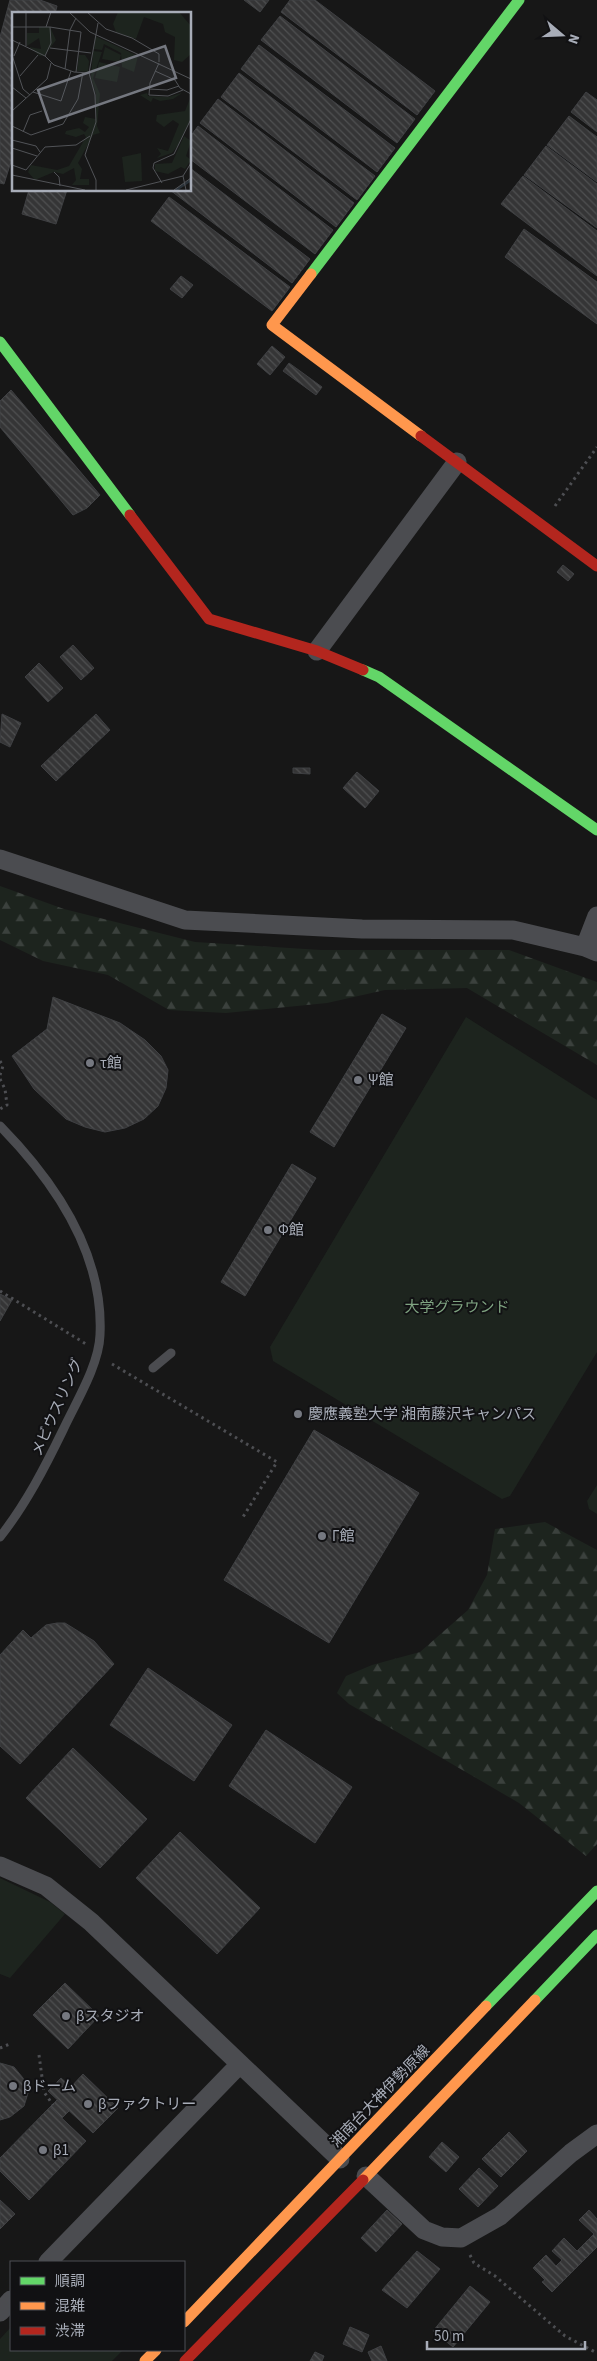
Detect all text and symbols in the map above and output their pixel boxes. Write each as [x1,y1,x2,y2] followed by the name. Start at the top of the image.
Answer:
[537,10,587,60] north arrow
[12,12,191,191] inset map
[562,31,584,47] text: N
[100,1053,122,1074] place label: τ館
[84,1057,96,1069] marker: τ館
[368,1070,394,1091] place label: Ψ館
[352,1074,364,1086] marker: Ψ館
[278,1220,304,1241] place label: Φ館
[262,1224,274,1236] marker: Φ館
[404,1297,510,1318] park label: 大学グラウンド
[27,1355,88,1459] street label: メビウスリング
[308,1404,536,1425] place label: 慶應義塾大学 湘南藤沢キャンパス
[292,1408,304,1420] marker: 慶應義塾大学 湘南藤沢キャンパス
[332,1526,354,1547] place label: Γ館
[316,1530,328,1542] marker: Γ館
[76,2006,144,2027] place label: βスタジオ
[60,2010,72,2022] marker: βスタジオ
[326,2040,435,2152] street label: 湘南台大神伊勢原線
[23,2076,76,2097] place label: βドーム
[7,2080,19,2092] marker: βドーム
[98,2094,196,2115] place label: βファクトリー
[82,2098,94,2110] marker: βファクトリー
[53,2140,69,2161] place label: β1
[37,2144,49,2156] marker: β1
[10,2261,185,2351] legend
[55,2271,85,2292] text: 順調
[55,2296,85,2317] text: 混雑
[427,2318,584,2350] scale bar
[55,2321,85,2342] text: 渋滞
[434,2326,464,2347] text: 50 m

